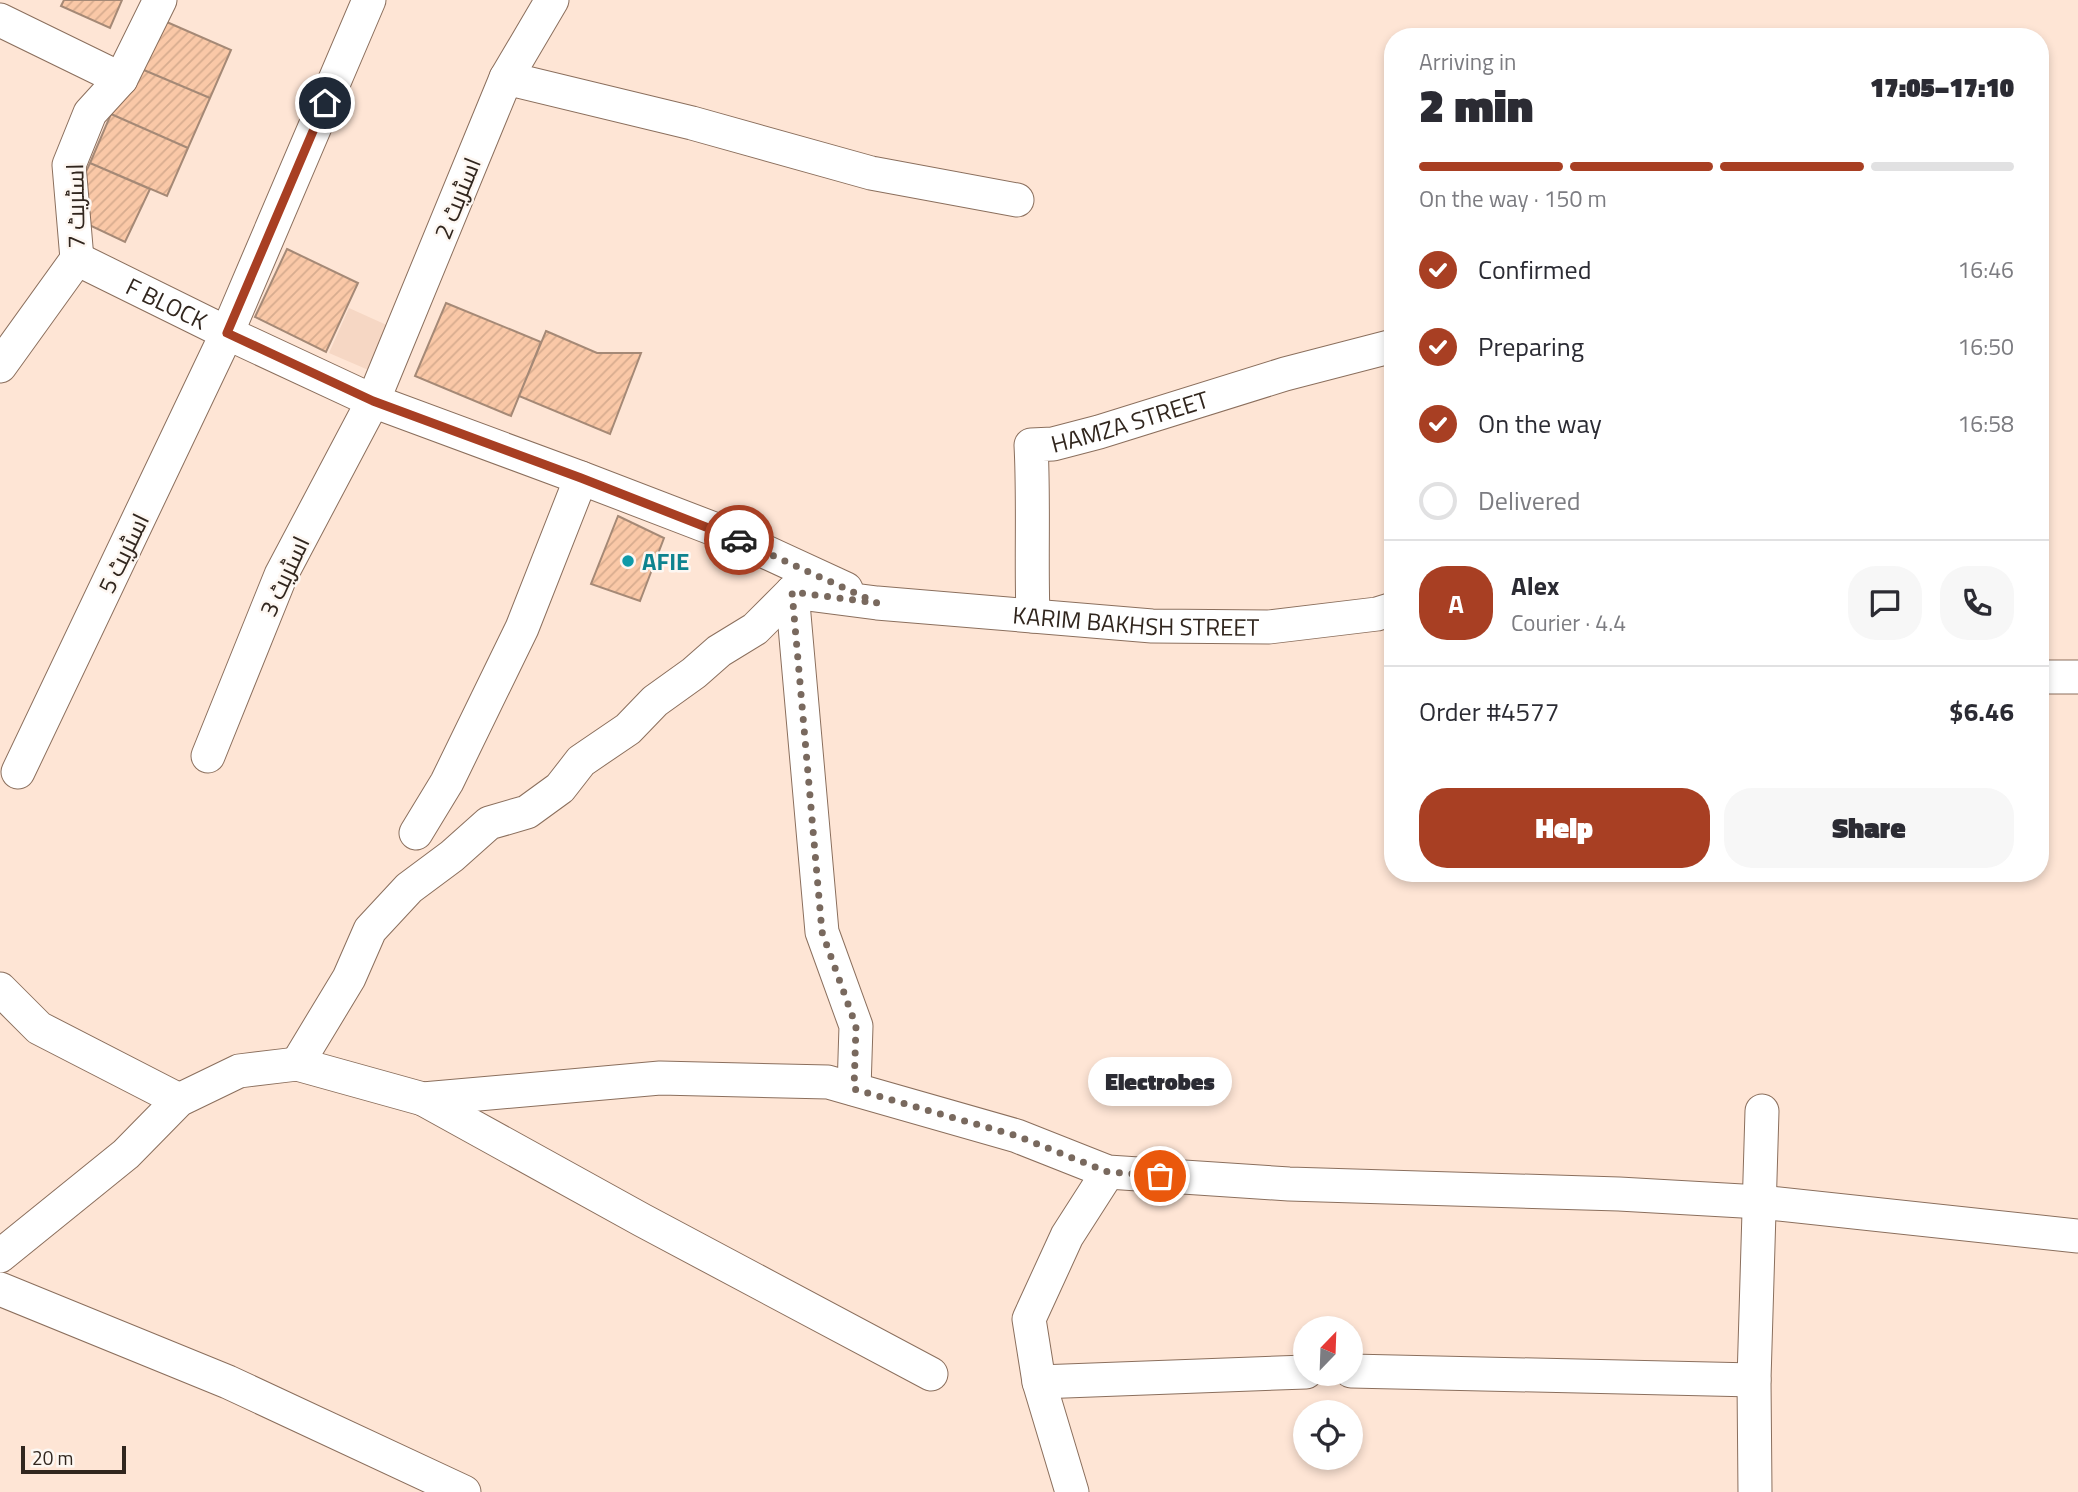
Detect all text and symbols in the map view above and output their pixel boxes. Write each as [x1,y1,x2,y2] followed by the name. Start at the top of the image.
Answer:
[1419,44,1516,79] text: Arriving in
[1870,68,2014,107] text: 17:05–17:10
[1419,70,1533,140] text: 2 min
[295,73,355,133] pin
[306,84,344,122] icon: home
[424,152,490,244] street label: اسٹریٹ 2
[56,163,94,249] street label: اسٹریٹ 7
[1419,181,1607,216] text: On the way · 150 m
[1478,250,1592,289] text: Confirmed
[1419,251,1457,289] icon: check
[1957,252,2014,287] text: 16:46
[120,268,214,339] street label: F BLOCK
[1478,327,1584,366] text: Preparing
[1419,328,1457,366] icon: check
[1957,329,2014,364] text: 16:50
[1047,381,1213,462] street label: HAMZA STREET
[1478,404,1602,443] text: On the way
[1419,405,1457,443] icon: check
[1957,406,2014,441] text: 16:58
[1478,481,1581,520] text: Delivered
[704,505,774,575] courier
[88,507,158,599] street label: اسٹریٹ 5
[720,521,758,559] icon: car
[250,530,318,622] street label: اسٹریٹ 3
[642,543,689,579] place label: AFIE
[620,553,636,569] marker: AFIE
[1511,566,1559,605] text: Alex
[1848,566,1922,640] button: chat
[1940,566,2014,640] button: phone
[1448,584,1464,623] text: A
[1011,596,1260,645] street label: KARIM BAKHSH STREET
[1511,605,1626,640] text: Courier · 4.4
[1419,692,1559,731] text: Order #4577
[1949,692,2014,731] text: $6.46
[1419,788,1710,868] button: Help
[1724,788,2014,868] button: Share
[1088,1057,1232,1106] callout: Electrobes
[1105,1064,1215,1099] text: Electrobes
[1130,1146,1190,1206] pin
[1141,1157,1179,1195] icon: bag
[1293,1316,1363,1386] north arrow
[1293,1316,1363,1470] map controls
[1293,1400,1363,1470] button: locate
[21,1443,126,1475] scale bar
[32,1443,73,1472] text: 20 m

